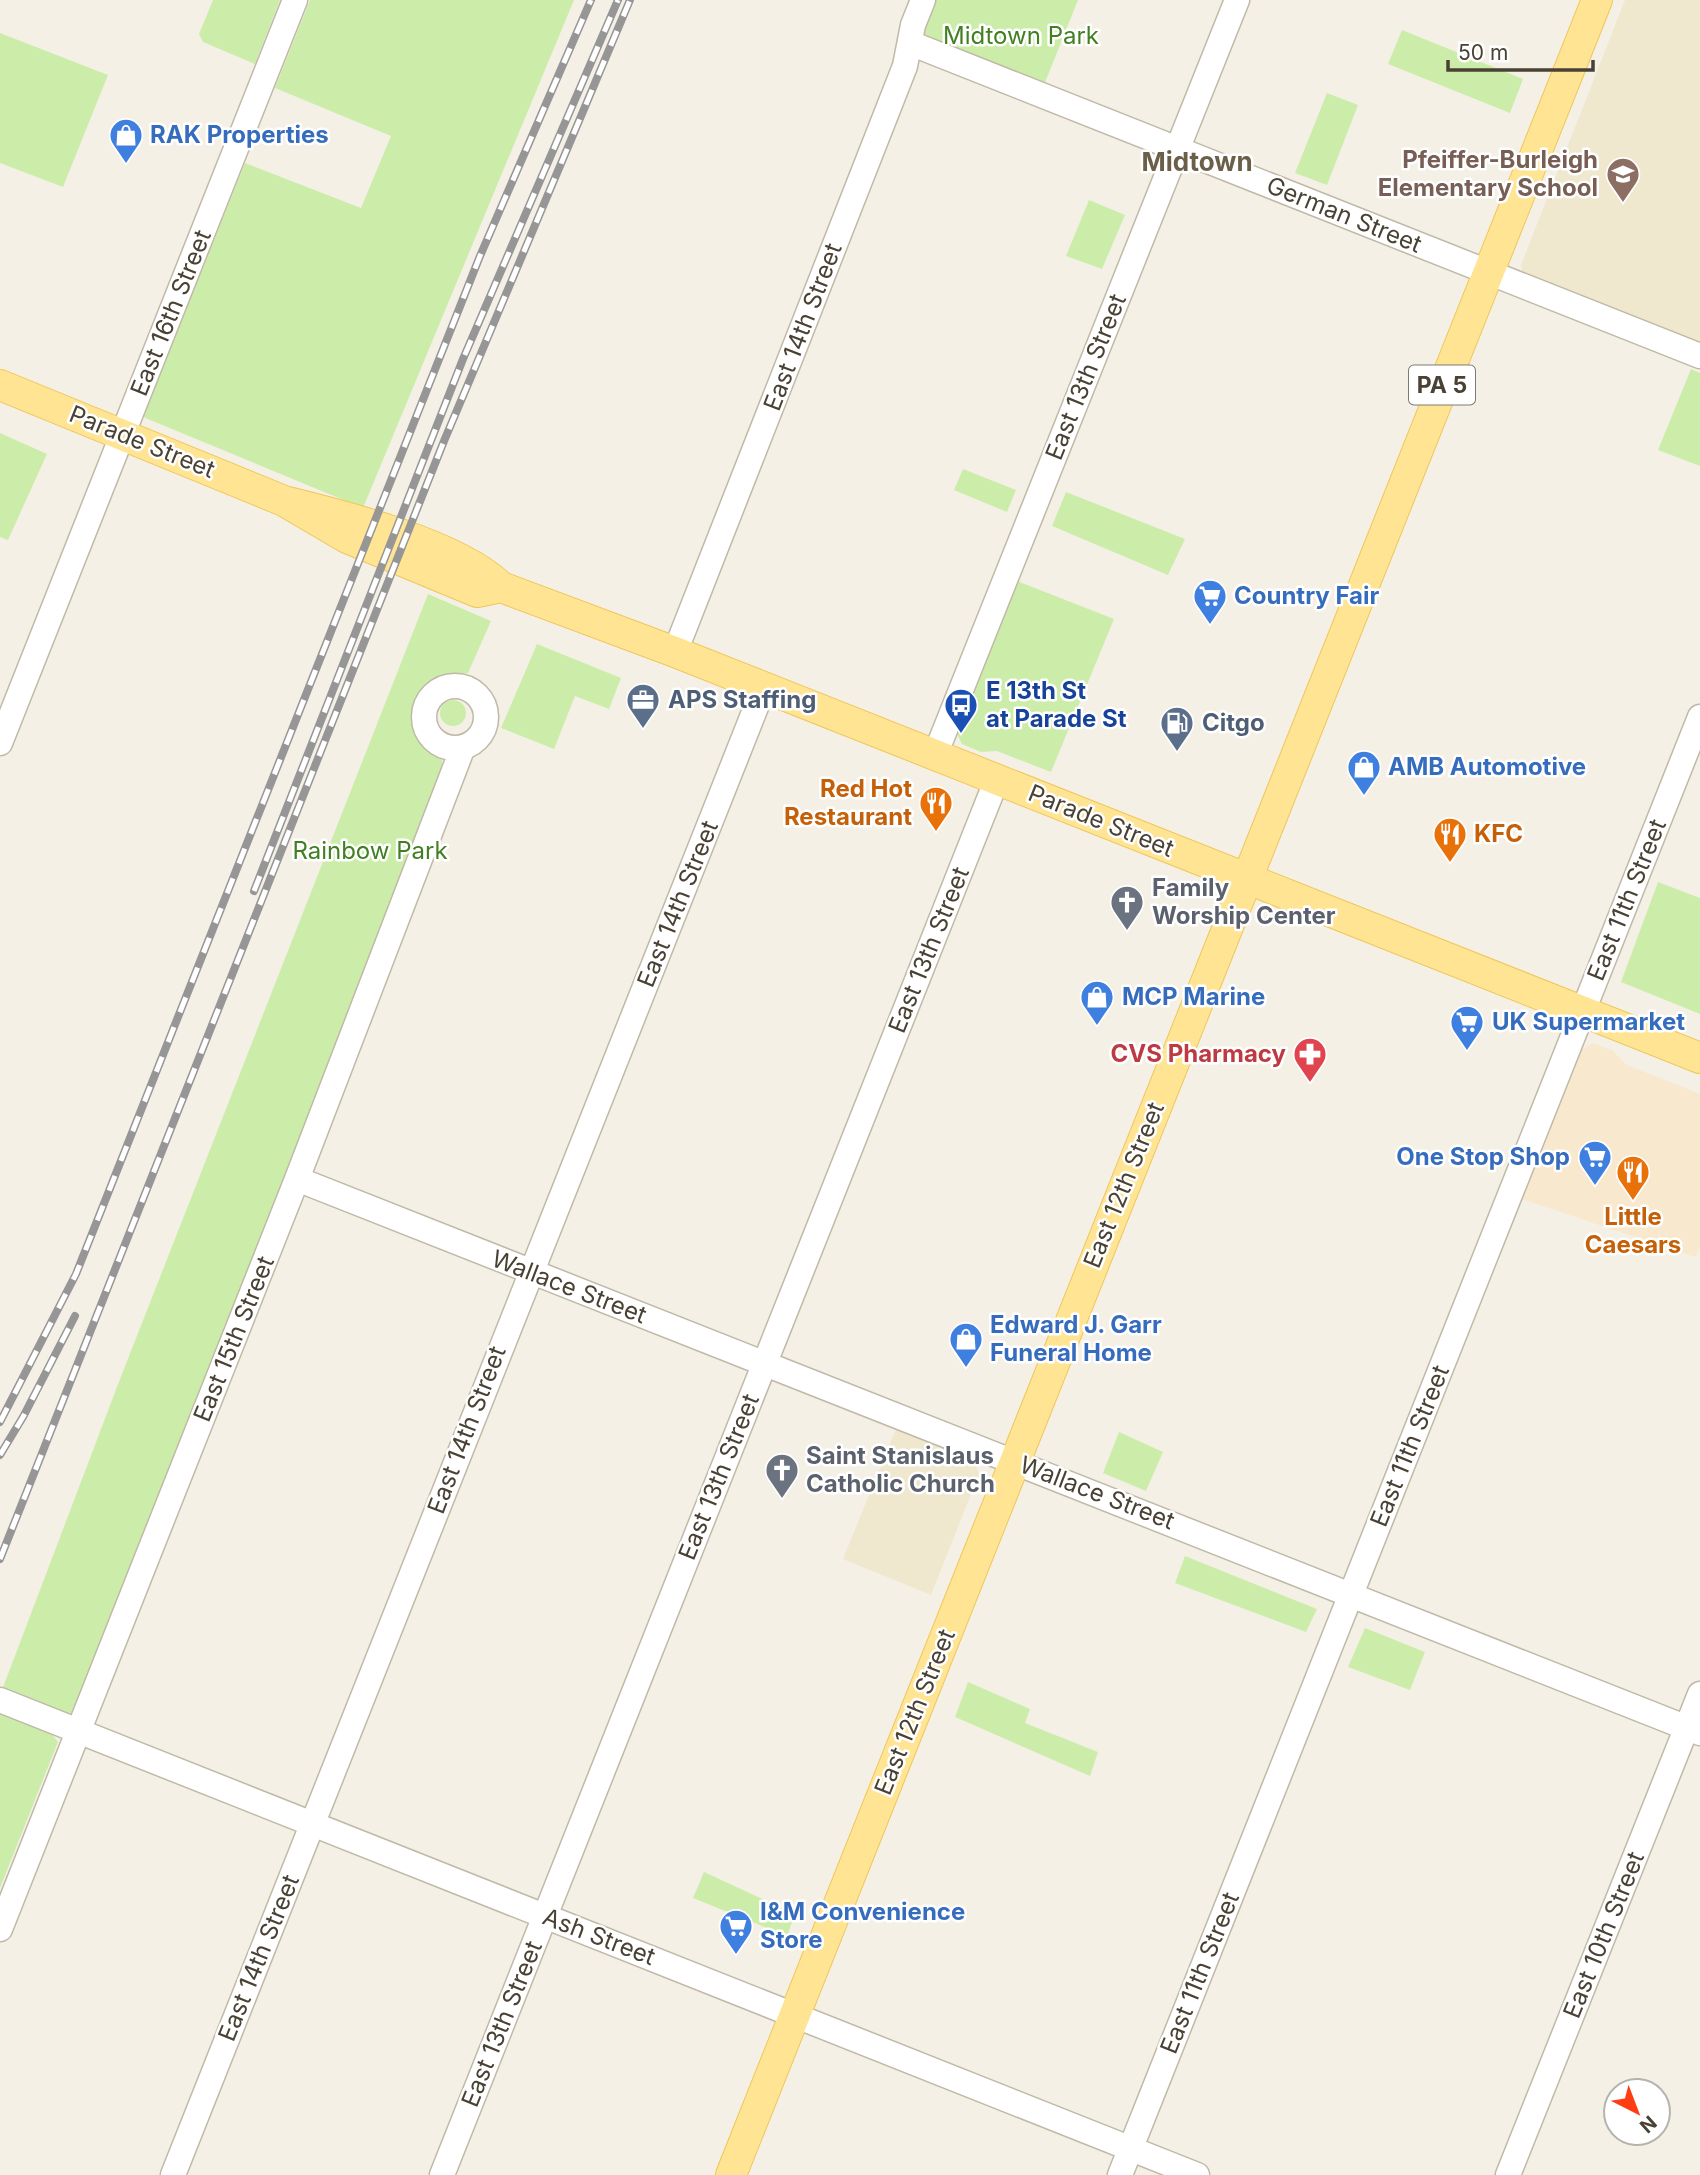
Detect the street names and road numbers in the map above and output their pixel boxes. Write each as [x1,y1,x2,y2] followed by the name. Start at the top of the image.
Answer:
[1263,170,1426,259] street label: German Street
[124,226,217,400] street label: East 16th Street
[757,239,848,415] street label: East 14th Street
[1039,290,1132,464] street label: East 13th Street
[1409,366,1475,404] road number: PA 5
[65,399,219,484] street label: Parade Street
[1024,778,1178,863] street label: Parade Street
[1581,815,1672,985] street label: East 11th Street
[631,816,724,991] street label: East 14th Street
[882,863,975,1037] street label: East 13th Street
[1077,1098,1170,1272] street label: East 12th Street
[488,1244,651,1329] street label: Wallace Street
[187,1252,280,1426] street label: East 15th Street
[421,1342,512,1518] street label: East 14th Street
[1364,1361,1455,1531] street label: East 11th Street
[672,1390,765,1564] street label: East 13th Street
[1016,1450,1179,1535] street label: Wallace Street
[868,1625,961,1799] street label: East 12th Street
[1557,1847,1650,2022] street label: East 10th Street
[212,1870,305,2045] street label: East 14th Street
[1154,1888,1245,2058] street label: East 11th Street
[539,1902,660,1971] street label: Ash Street
[455,1937,548,2111] street label: East 13th Street

